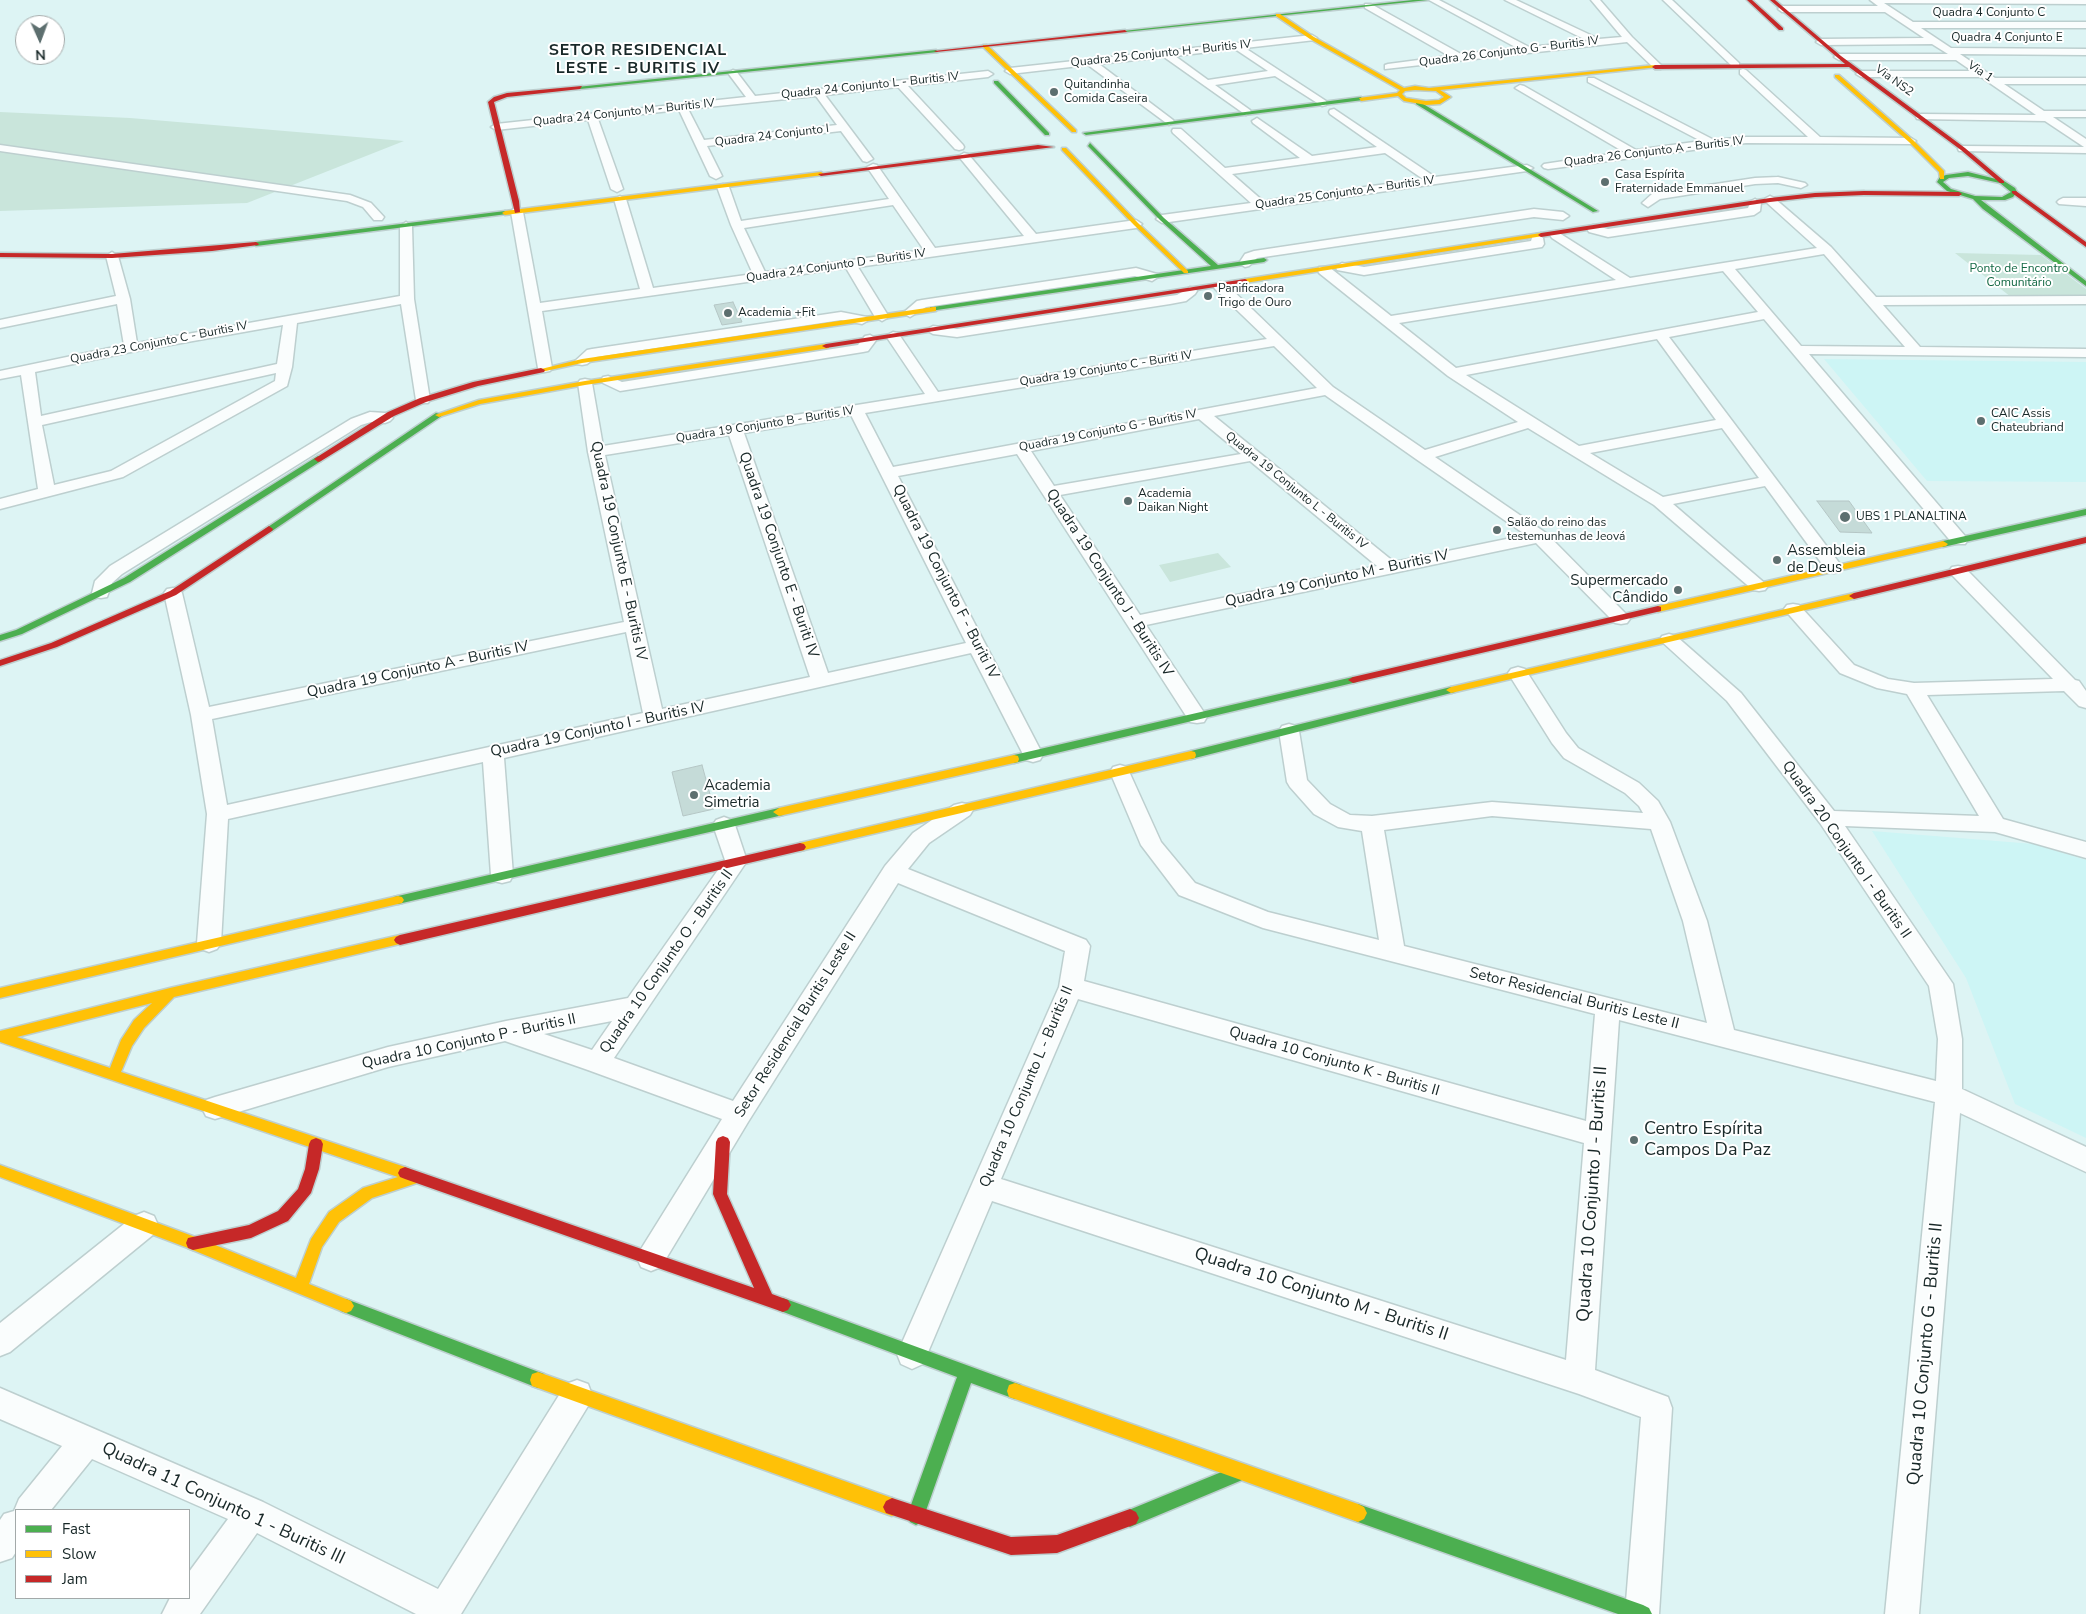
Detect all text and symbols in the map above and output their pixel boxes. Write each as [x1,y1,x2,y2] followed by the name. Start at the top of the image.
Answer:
[1933,6,2045,20] street label: Quadra 4 Conjunto C
[15,15,65,65] north arrow
[1951,31,2063,45] street label: Quadra 4 Conjunto E
[1418,34,1600,70] street label: Quadra 26 Conjunto G - Buritis IV
[1070,37,1252,71] street label: Quadra 25 Conjunto H - Buritis IV
[547,41,729,79] district label: SETOR RESIDENCIAL LESTE - BURITIS IV
[35,45,46,64] text: N
[1964,58,1996,86] street label: Via 1
[1872,62,1916,100] street label: Via NS2
[780,69,960,103] street label: Quadra 24 Conjunto L - Buritis IV
[1064,78,1148,106] place label: Quitandinha Comida Caseira
[1048,86,1060,98] marker: Quitandinha Comida Caseira
[532,96,716,130] street label: Quadra 24 Conjunto M - Buritis IV
[714,122,830,150] street label: Quadra 24 Conjunto I
[1563,134,1745,170] street label: Quadra 26 Conjunto A - Buritis IV
[1615,168,1744,196] place label: Casa Espírita Fraternidade Emmanuel
[1254,173,1436,213] street label: Quadra 25 Conjunto A - Buritis IV
[1599,176,1611,188] marker: Casa Espírita Fraternidade Emmanuel
[745,246,927,286] street label: Quadra 24 Conjunto D - Buritis IV
[1969,262,2069,290] park label: Ponto de Encontro Comunitário
[1218,282,1291,310] place label: Panificadora Trigo de Ouro
[1202,290,1214,302] marker: Panificadora Trigo de Ouro
[738,306,815,320] place label: Academia +Fit
[722,307,734,319] marker: Academia +Fit
[69,319,249,367] street label: Quadra 23 Conjunto C - Buritis IV
[1019,348,1193,390] street label: Quadra 19 Conjunto C - Buriti IV
[675,404,855,446] street label: Quadra 19 Conjunto B - Buritis IV
[1018,407,1198,455] street label: Quadra 19 Conjunto G - Buritis IV
[1991,407,2064,435] place label: CAIC Assis Chateubriand
[1975,415,1987,427] marker: CAIC Assis Chateubriand
[1222,429,1370,553] street label: Quadra 19 Conjunto L - Buritis IV
[586,440,650,662] street label: Quadra 19 Conjunto E - Buritis IV
[734,450,822,660] street label: Quadra 19 Conjunto E - Buriti IV
[888,482,1002,682] street label: Quadra 19 Conjunto F - Buriti IV
[1041,486,1177,680] street label: Quadra 19 Conjunto J - Buritis IV
[1138,487,1208,515] place label: Academia Daikan Night
[1122,495,1134,507] marker: Academia Daikan Night
[1838,510,1852,524] marker: UBS 1 PLANALTINA
[1856,510,1967,524] place label: UBS 1 PLANALTINA
[1507,516,1625,544] place label: Salão do reino das testemunhas de Jeová
[1491,524,1503,536] marker: Salão do reino das testemunhas de Jeová
[1787,542,1866,577] place label: Assembleia de Deus
[1224,546,1450,612] street label: Quadra 19 Conjunto M - Buritis IV
[1771,554,1783,566] marker: Assembleia de Deus
[1570,572,1668,607] place label: Supermercado Cândido
[1672,584,1684,596] marker: Supermercado Cândido
[305,638,531,702] street label: Quadra 19 Conjunto A - Buritis IV
[489,698,707,762] street label: Quadra 19 Conjunto I - Buritis IV
[1778,758,1914,942] street label: Quadra 20 Conjunto I - Buritis II
[704,777,771,812] place label: Academia Simetria
[688,789,700,801] marker: Academia Simetria
[596,867,738,1057] street label: Quadra 10 Conjunto O - Buritis II
[731,929,861,1121] street label: Setor Residencial Buritis Leste II
[1467,964,1681,1034] street label: Setor Residencial Buritis Leste II
[976,984,1078,1190] street label: Quadra 10 Conjunto L - Buritis II
[360,1011,578,1073] street label: Quadra 10 Conjunto P - Buritis II
[1227,1023,1441,1101] street label: Quadra 10 Conjunto K - Buritis II
[1573,1065,1613,1323] street label: Quadra 10 Conjunto J - Buritis II
[1644,1119,1771,1162] place label: Centro Espírita Campos Da Paz
[1628,1134,1640,1146] marker: Centro Espírita Campos Da Paz
[1904,1222,1948,1486] street label: Quadra 10 Conjunto G - Buritis II
[1191,1244,1451,1346] street label: Quadra 10 Conjunto M - Buritis II
[98,1438,348,1570] street label: Quadra 11 Conjunto 1 - Buritis III
[15,1509,190,1599] legend
[62,1519,90,1539] text: Fast
[62,1544,96,1564] text: Slow
[62,1569,88,1589] text: Jam

